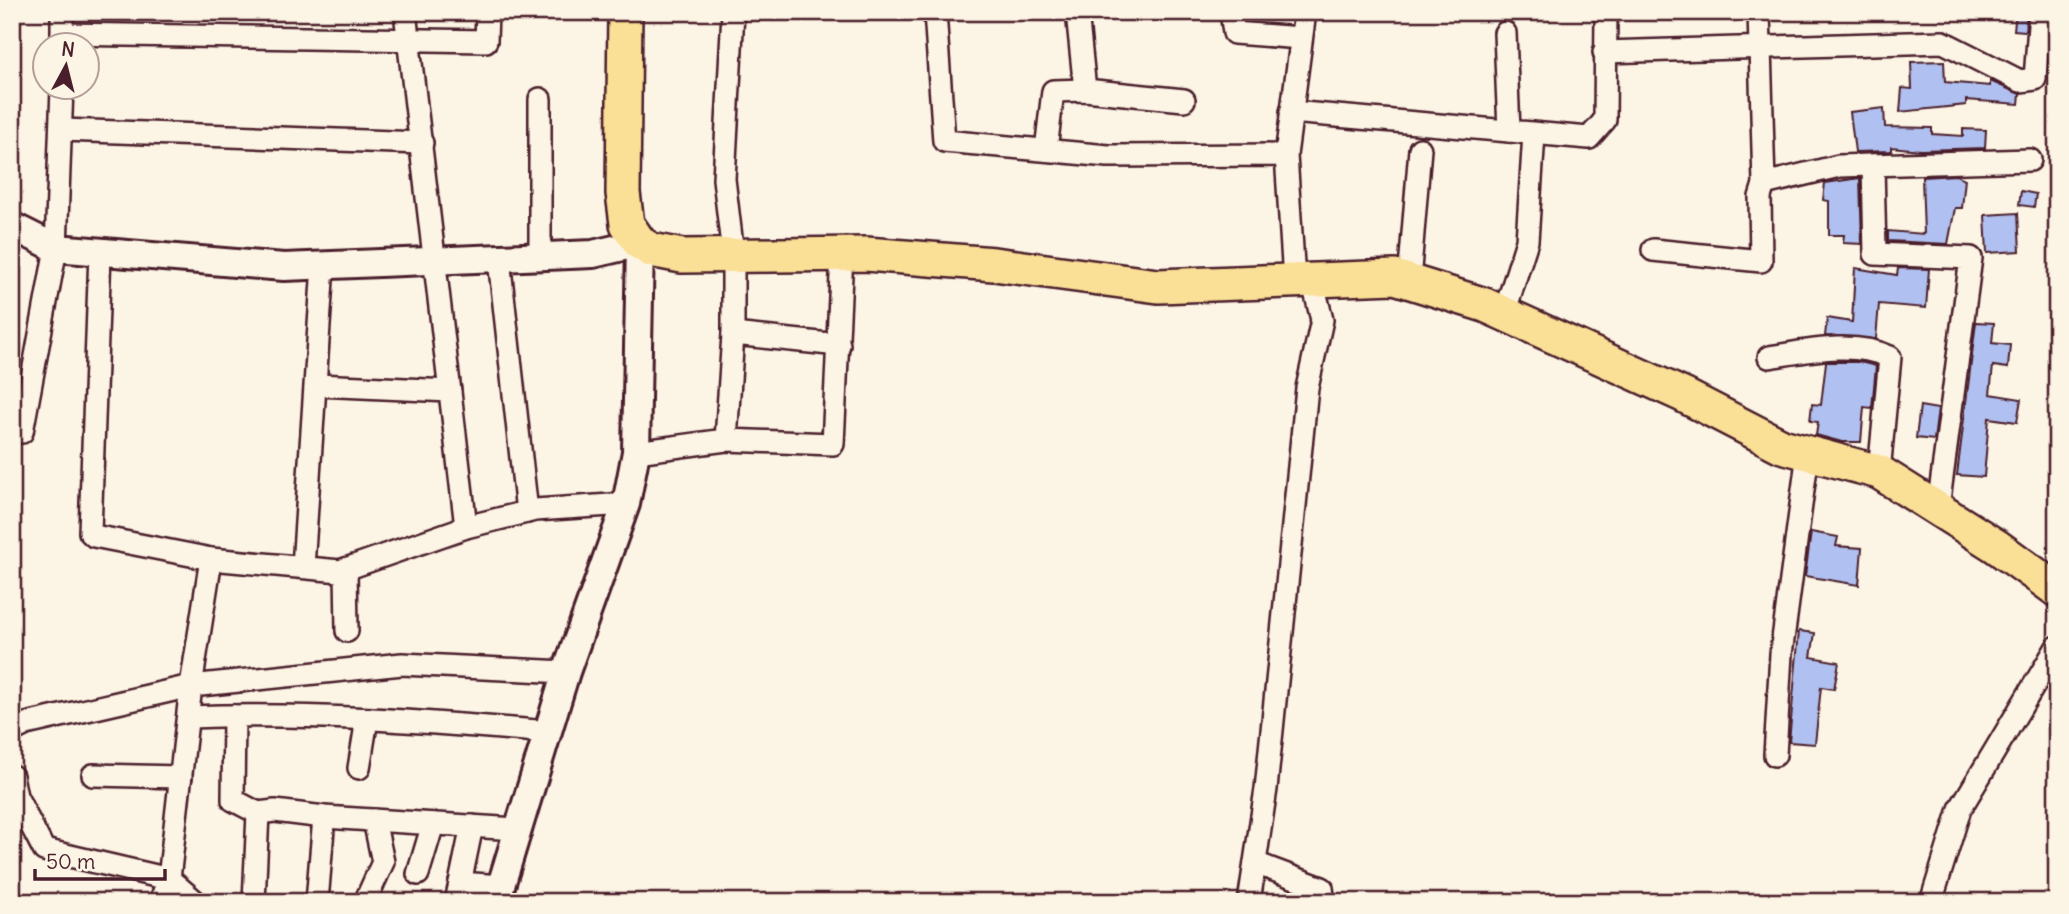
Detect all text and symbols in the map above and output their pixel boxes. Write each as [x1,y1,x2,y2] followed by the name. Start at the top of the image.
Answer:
[32,32,102,102] north arrow
[60,36,76,62] text: N
[35,837,164,881] scale bar
[46,848,95,875] text: 50 m

